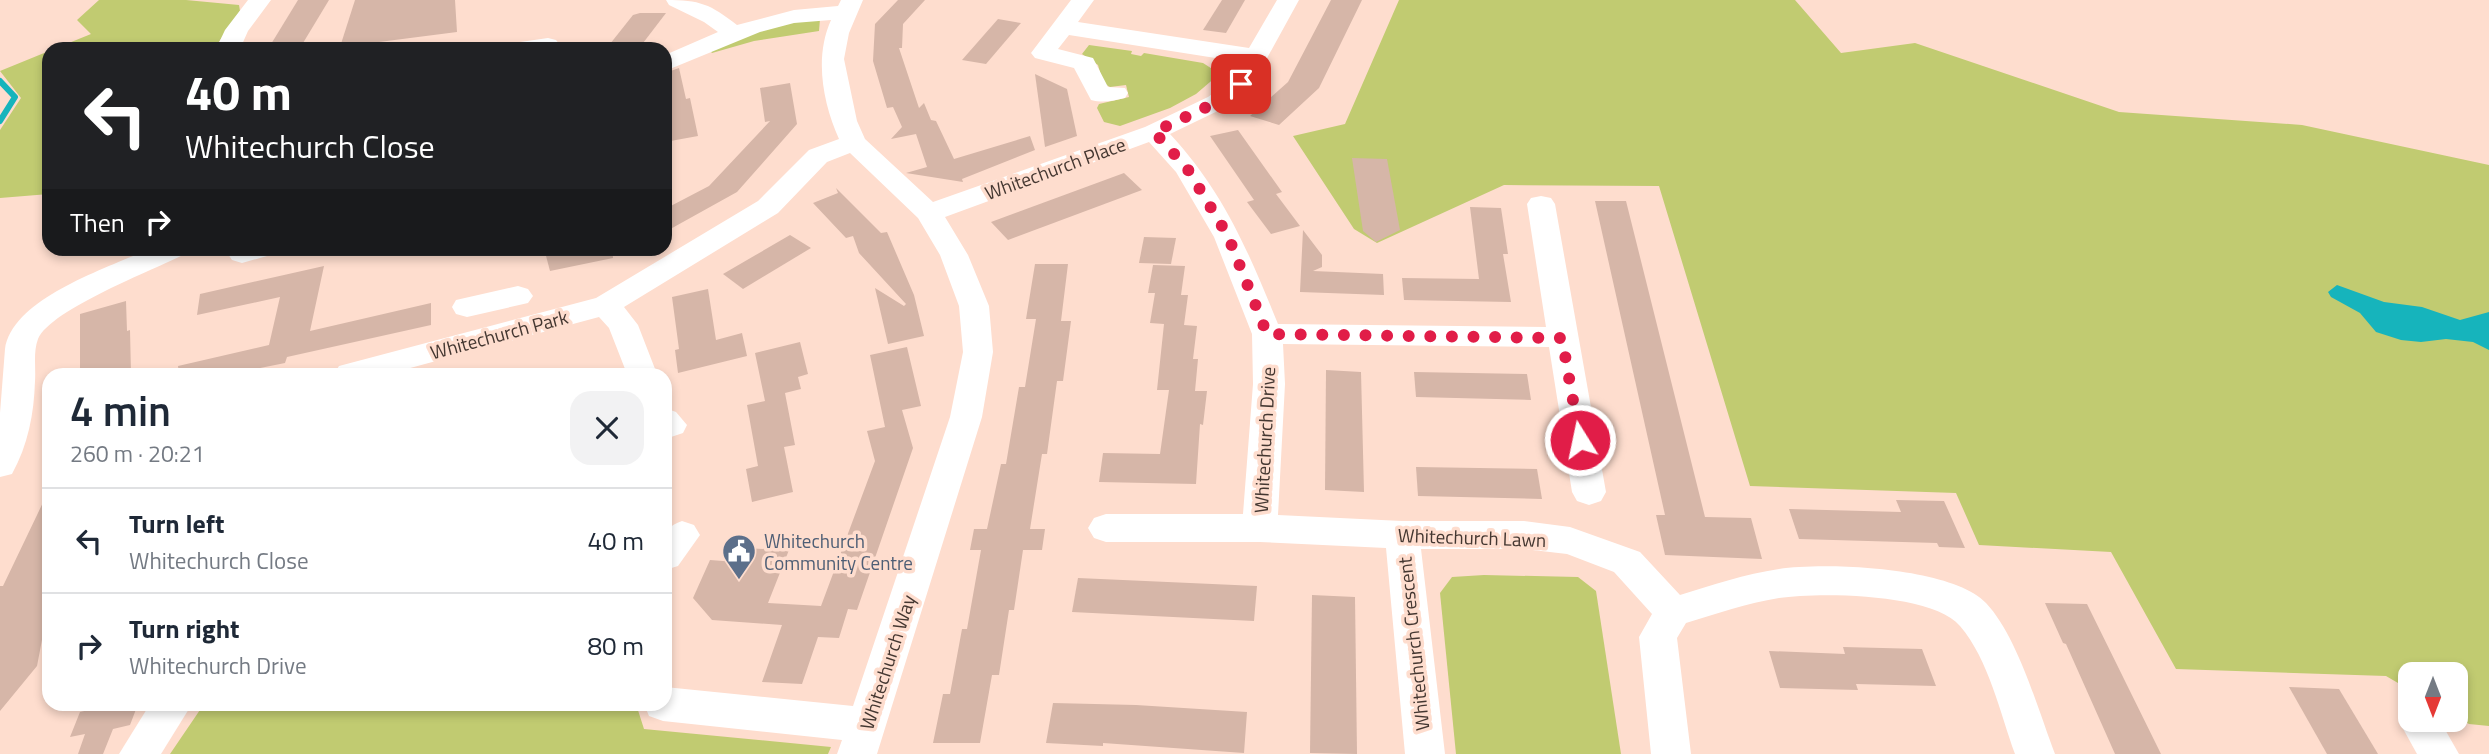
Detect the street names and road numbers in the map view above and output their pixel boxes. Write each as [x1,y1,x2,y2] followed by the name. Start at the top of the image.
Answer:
[980,129,1130,207] street label: Whitechurch Place
[427,302,571,366] street label: Whitechurch Park
[1246,366,1282,514] street label: Whitechurch Drive
[1397,520,1547,554] street label: Whitechurch Lawn
[1389,555,1437,732] street label: Whitechurch Crescent
[852,591,922,733] street label: Whitechurch Way

